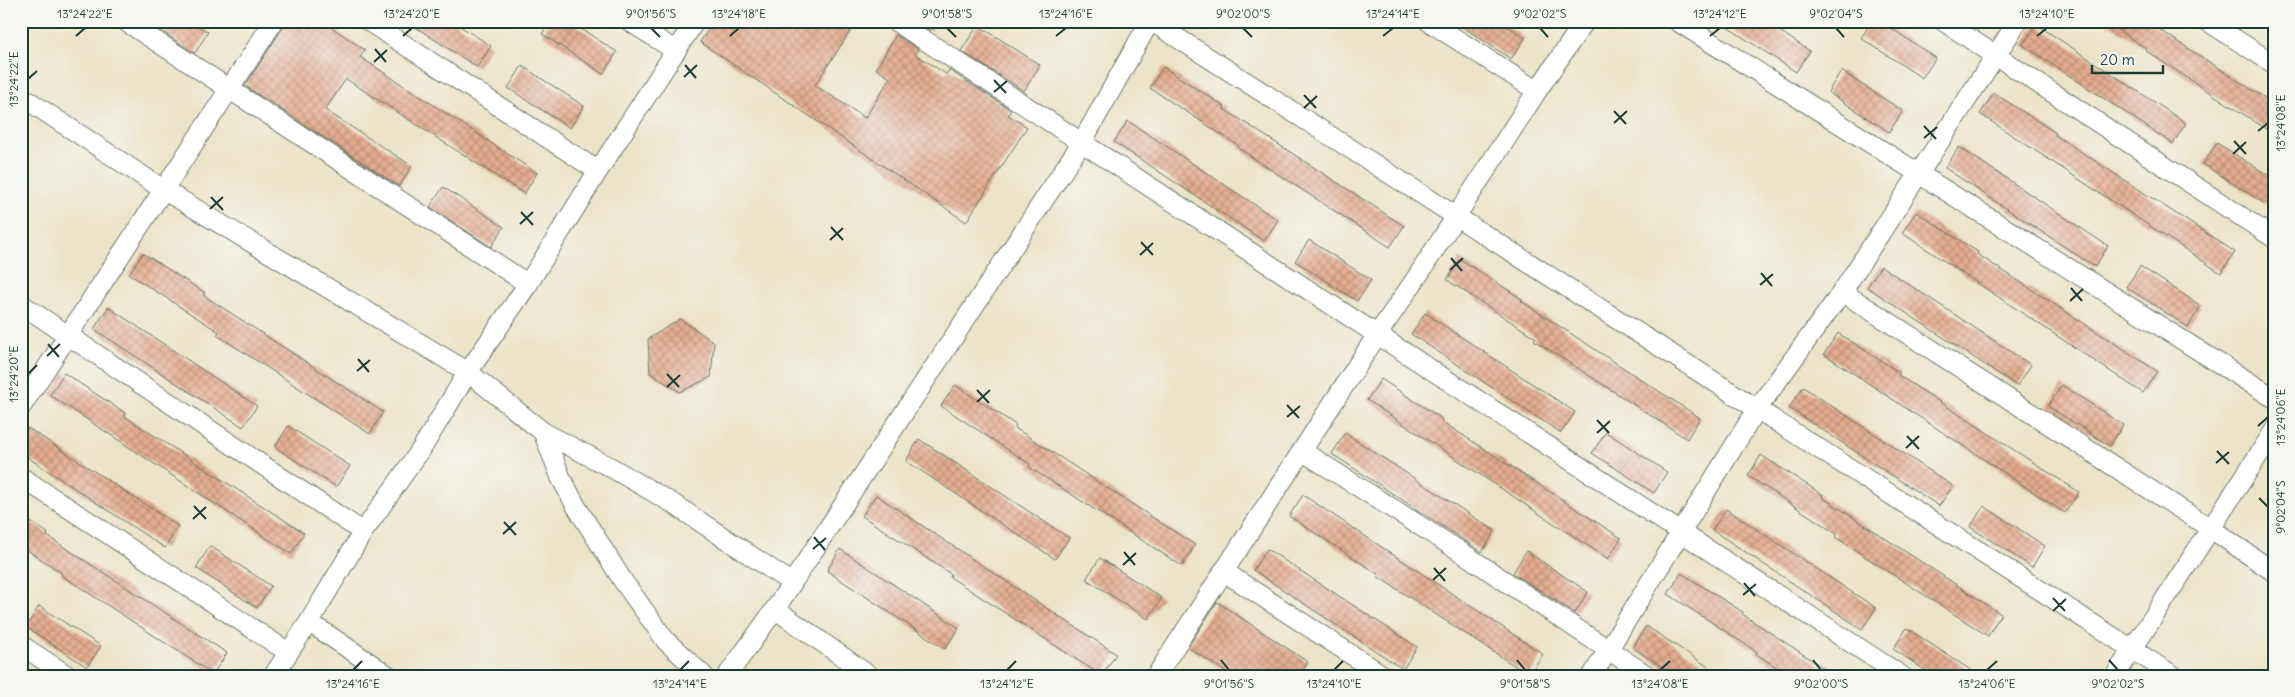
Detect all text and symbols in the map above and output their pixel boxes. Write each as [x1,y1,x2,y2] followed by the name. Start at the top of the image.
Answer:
[57,6,113,21] text: 13°24'22"E
[384,6,440,21] text: 13°24'20"E
[626,6,677,21] text: 9°01'56"S
[712,6,766,21] text: 13°24'18"E
[922,6,973,21] text: 9°01'58"S
[1039,6,1093,21] text: 13°24'16"E
[1216,6,1270,21] text: 9°02'00"S
[1366,6,1420,21] text: 13°24'14"E
[1514,6,1567,21] text: 9°02'02"S
[1693,6,1747,21] text: 13°24'12"E
[1809,6,1863,21] text: 9°02'04"S
[2019,6,2075,21] text: 13°24'10"E
[2092,42,2164,74] scale bar
[2100,50,2135,69] text: 20 m
[6,51,21,107] text: 13°24'22"E
[2273,94,2288,152] text: 13°24'08"E
[6,346,21,402] text: 13°24'20"E
[2273,388,2288,446] text: 13°24'06"E
[2273,480,2288,534] text: 9°02'04"S
[326,676,380,691] text: 13°24'16"E
[653,676,707,691] text: 13°24'14"E
[980,676,1034,691] text: 13°24'12"E
[1204,676,1255,691] text: 9°01'56"S
[1306,676,1362,691] text: 13°24'10"E
[1500,676,1551,691] text: 9°01'58"S
[1631,676,1689,691] text: 13°24'08"E
[1794,676,1848,691] text: 9°02'00"S
[1958,676,2016,691] text: 13°24'06"E
[2092,676,2145,691] text: 9°02'02"S

